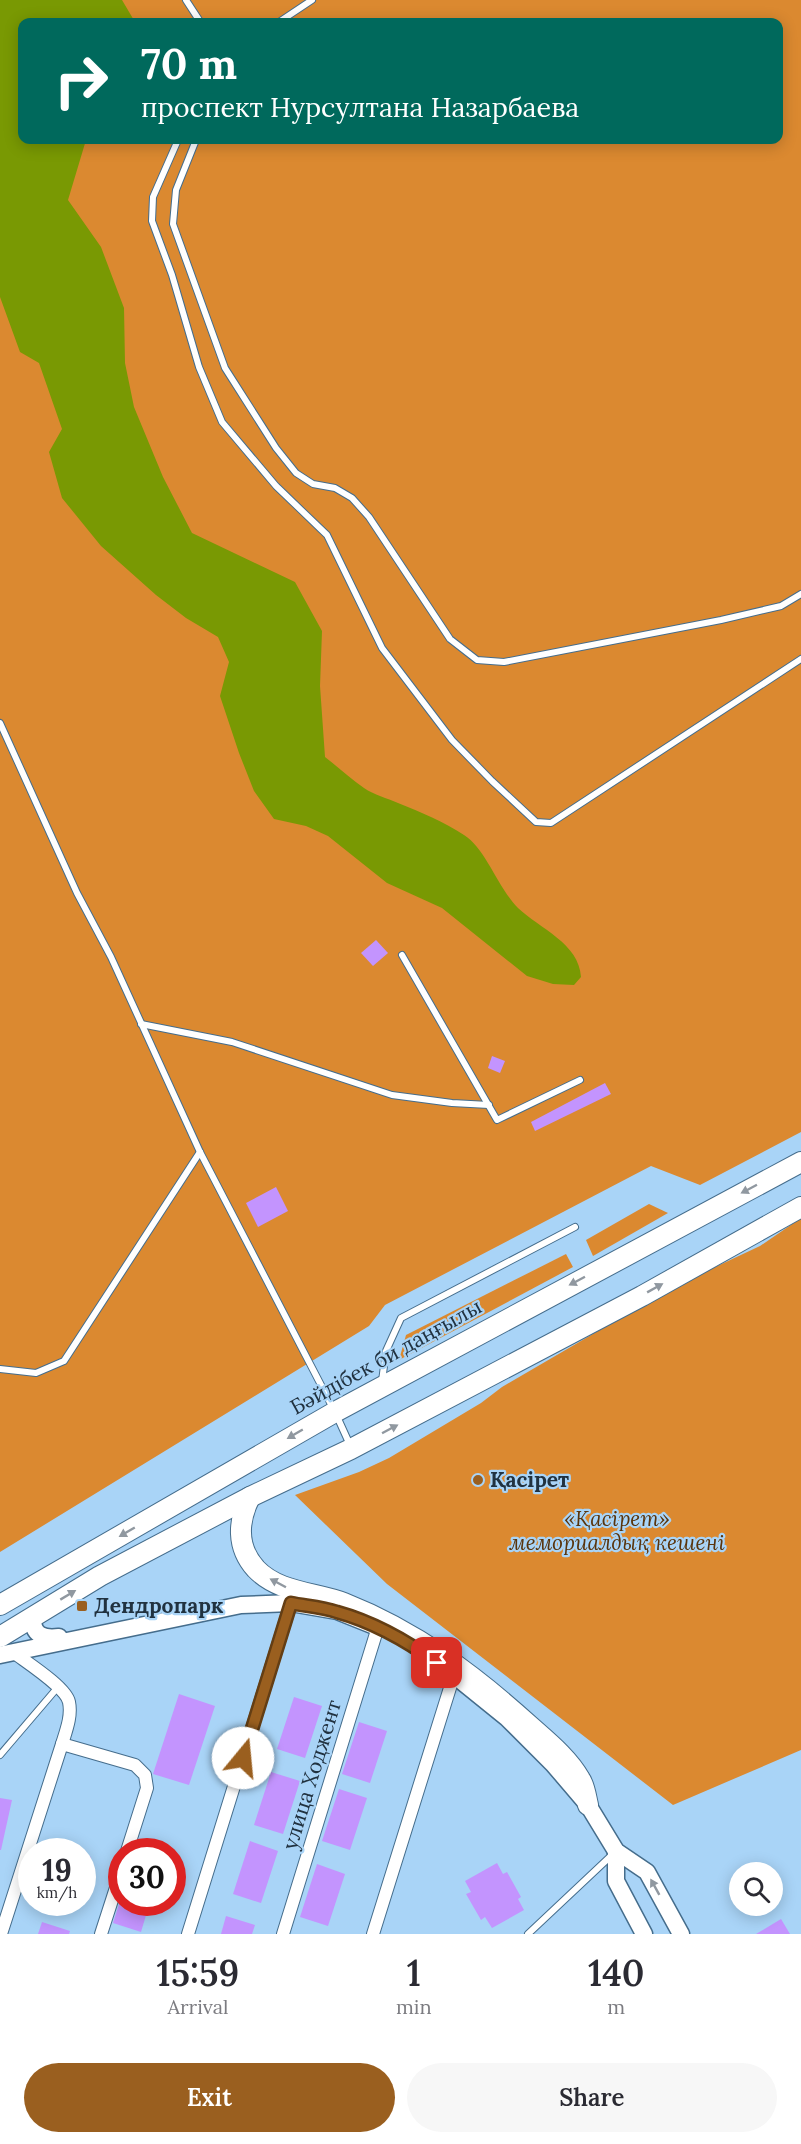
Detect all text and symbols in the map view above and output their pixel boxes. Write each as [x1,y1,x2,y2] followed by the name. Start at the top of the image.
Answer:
[141,37,237,91] text: 70 m
[42,42,120,120] icon: right
[141,90,579,124] text: проспект Нурсултана Назарбаева
[740,1183,758,1193] one-way arrow
[569,1276,586,1286] one-way arrow
[647,1283,664,1293] one-way arrow
[285,1293,486,1420] street label: Бәйдібек би даңғылы
[381,1424,399,1434] one-way arrow
[287,1429,304,1439] one-way arrow
[490,1466,569,1493] place label: Қасірет
[471,1473,485,1487] marker: Қасірет
[508,1505,725,1556] park label: «Қасірет» мемориалдық кешені
[118,1527,135,1537] one-way arrow
[269,1578,286,1588] one-way arrow
[60,1590,76,1601] one-way arrow
[94,1592,224,1619] place label: Дендропарк
[75,1599,89,1613] marker: Дендропарк
[411,1637,462,1688] pin
[420,1646,453,1679] icon: arrive
[276,1697,347,1853] street label: улица Ходжент
[211,1726,275,1790] position arrow
[108,1838,186,1916] speed limit sign: 30
[42,1851,72,1889] text: 19
[729,1862,783,1916] map controls
[729,1862,783,1916] button: search
[650,1878,660,1895] one-way arrow
[37,1883,77,1902] text: km/h
[156,1950,239,1996] text: 15:59
[407,1950,421,1996] text: 1
[588,1950,644,1996] text: 140
[167,1994,229,2019] text: Arrival
[396,1994,432,2019] text: min
[607,1994,625,2019] text: m
[24,2063,395,2132] button: Exit
[407,2063,777,2132] button: Share

